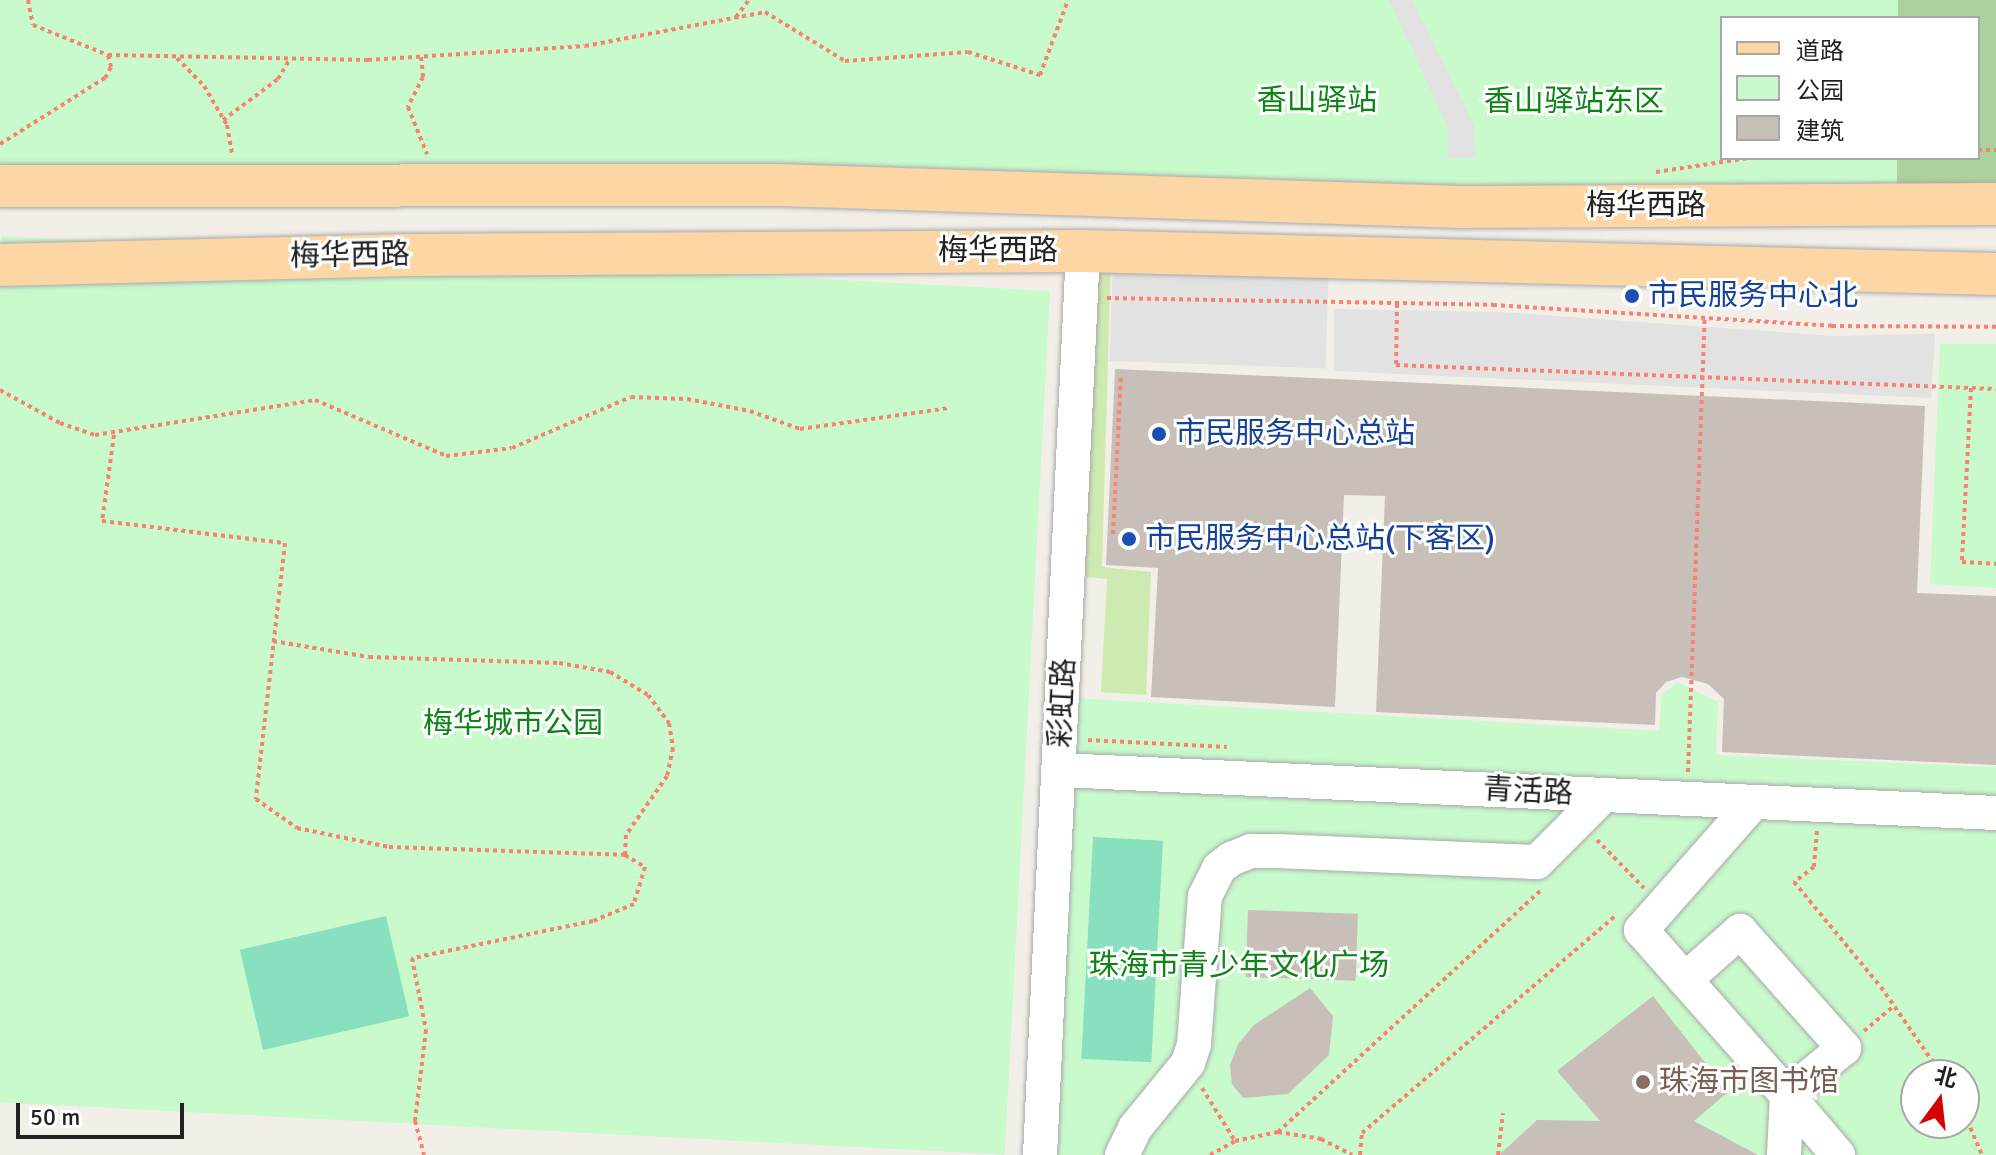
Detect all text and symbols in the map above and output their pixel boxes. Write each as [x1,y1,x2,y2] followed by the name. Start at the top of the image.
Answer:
[1720,16,1980,160] legend
[1796,36,1844,66] text: 道路
[1796,76,1844,106] text: 公园
[1257,83,1377,119] park label: 香山驿站
[1484,84,1664,120] park label: 香山驿站东区
[1796,116,1844,146] text: 建筑
[1586,188,1706,224] street label: 梅华西路
[938,233,1058,269] street label: 梅华西路
[290,237,410,275] street label: 梅华西路
[1648,278,1858,314] place label: 市民服务中心北
[1623,287,1641,305] marker: 市民服务中心北
[1175,416,1415,452] place label: 市民服务中心总站
[1150,425,1168,443] marker: 市民服务中心总站
[1145,521,1495,557] place label: 市民服务中心总站(下客区)
[1120,530,1138,548] marker: 市民服务中心总站(下客区)
[1043,657,1083,749] street label: 彩虹路
[423,706,603,742] park label: 梅华城市公园
[1482,772,1574,812] street label: 青活路
[1089,948,1389,984] park label: 珠海市青少年文化广场
[1900,1059,1980,1139] north arrow
[1932,1061,1960,1093] text: 北
[1659,1064,1839,1100] place label: 珠海市图书馆
[1634,1073,1652,1091] marker: 珠海市图书馆
[20,1087,188,1137] scale bar
[30,1102,80,1132] text: 50 m

